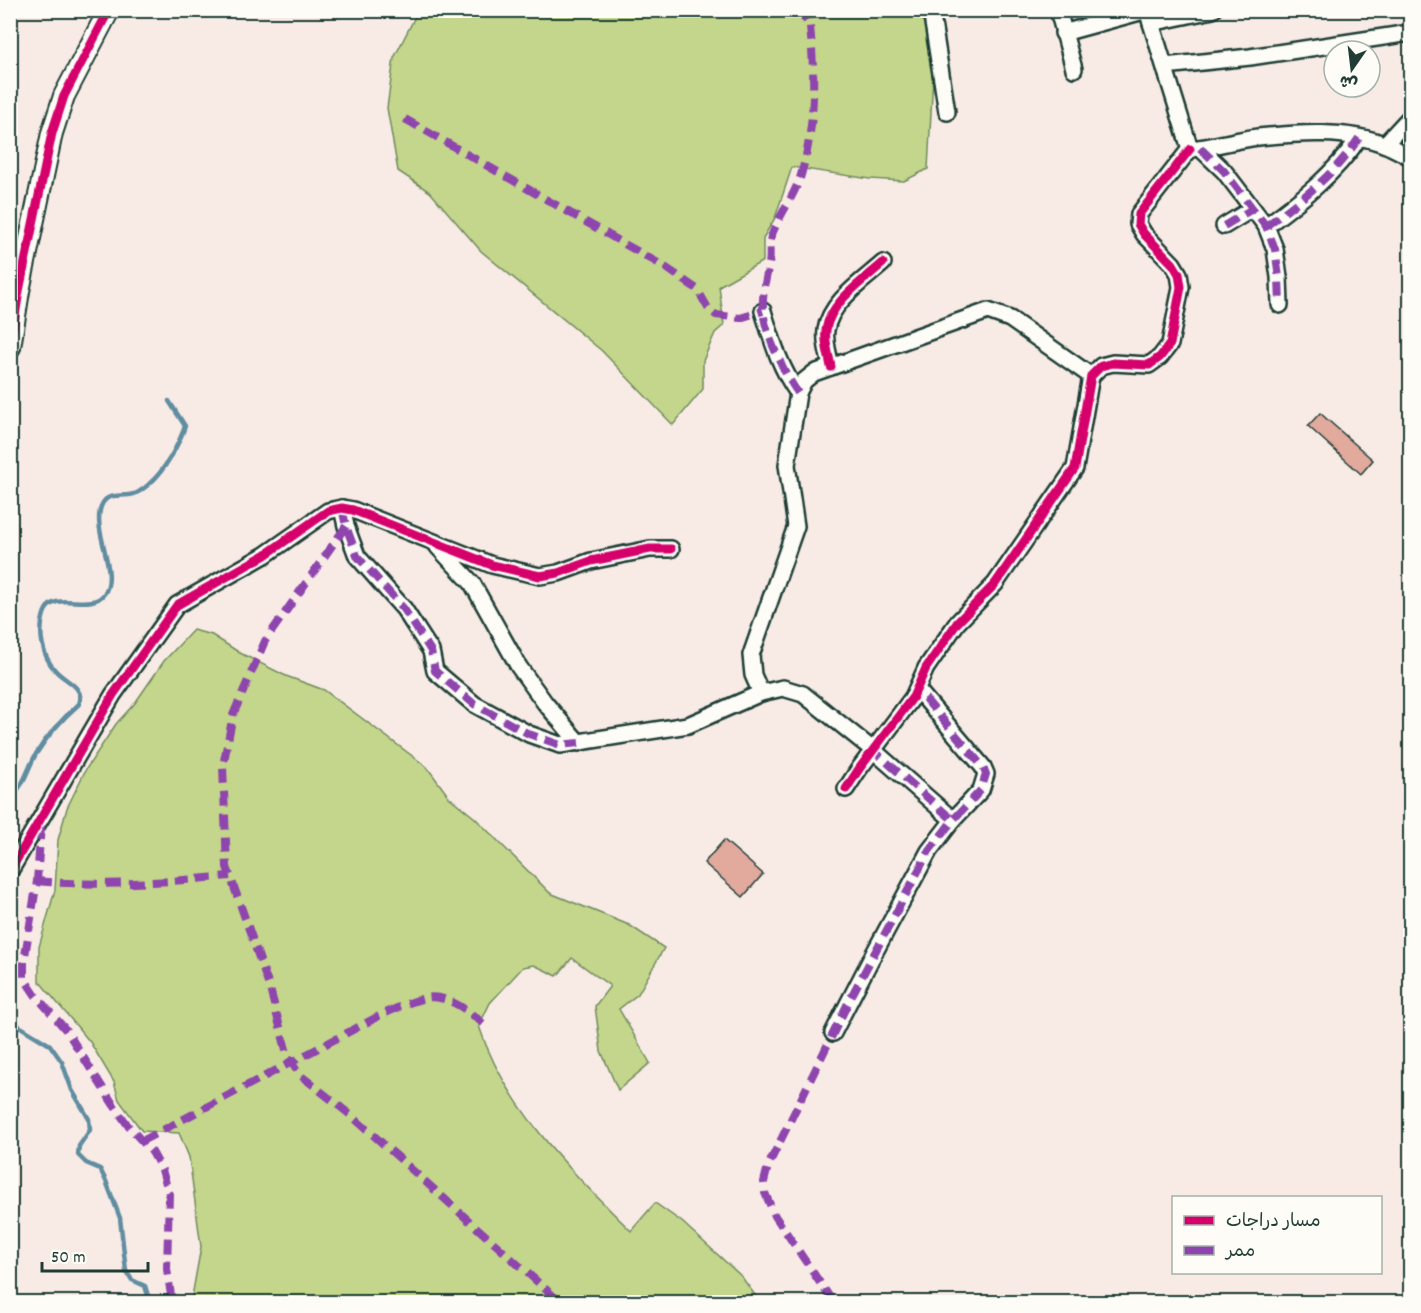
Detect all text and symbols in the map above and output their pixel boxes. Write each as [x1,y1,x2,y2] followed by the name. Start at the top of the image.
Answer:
[1322,39,1382,99] north arrow
[1338,68,1360,94] text: ش
[1172,1196,1382,1274] legend
[1226,1210,1321,1235] text: مسار دراجات
[42,1235,148,1273] scale bar
[1224,1240,1255,1265] text: ممر
[51,1246,86,1271] text: 50 m

